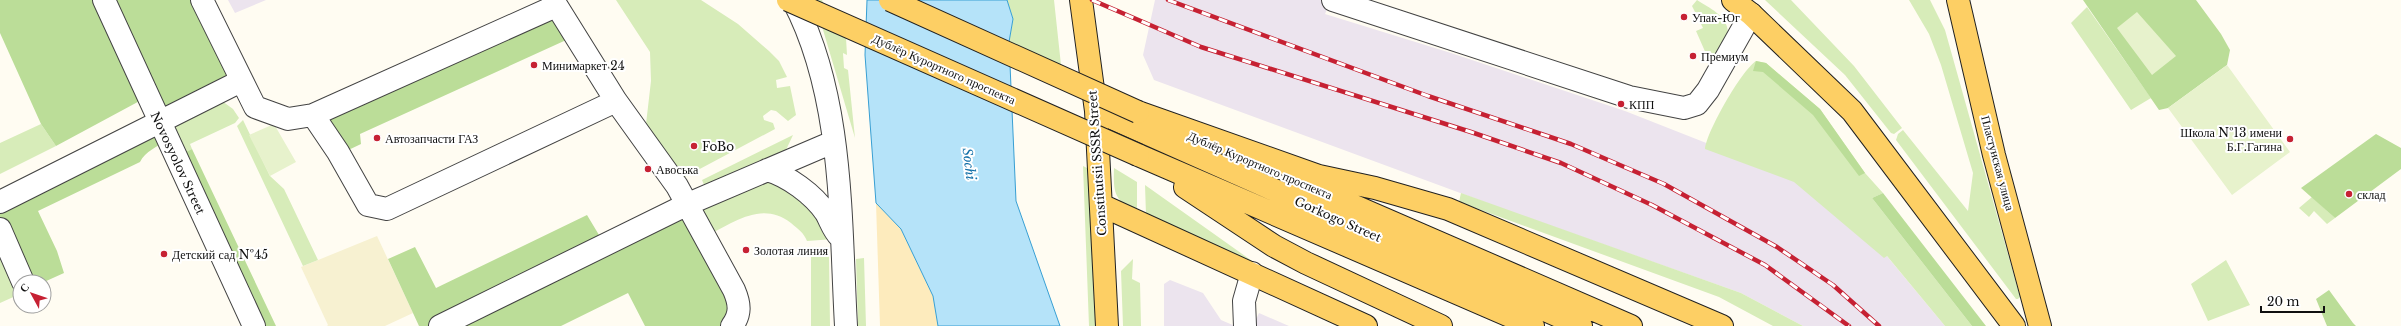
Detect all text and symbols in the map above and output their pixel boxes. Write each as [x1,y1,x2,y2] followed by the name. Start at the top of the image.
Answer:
[1692,10,1740,25] place label: Упак-Юг
[1679,12,1689,22] marker: Упак-Юг
[870,31,1019,108] street label: Дублёр Курортного проспекта
[1701,49,1749,64] place label: Премиум
[1688,51,1698,61] marker: Премиум
[542,58,625,73] place label: Минимаркет 24
[529,60,539,70] marker: Минимаркет 24
[1084,89,1110,236] street label: Constitutsii SSSR Street
[1629,97,1655,112] place label: КПП
[1616,99,1626,109] marker: КПП
[148,109,209,217] street label: Novosyolov Street
[1978,114,2018,213] street label: Пластунская улица
[2180,125,2283,154] place label: Школа №13 имени Б.Г.Гагина
[1186,128,1335,203] street label: Дублёр Курортного проспекта
[385,131,478,146] place label: Автозапчасти ГАЗ
[372,133,382,143] marker: Автозапчасти ГАЗ
[2285,134,2295,144] marker: Школа №13 имени Б.Г.Гагина
[702,139,734,154] place label: FoBo
[689,141,699,151] marker: FoBo
[959,147,979,181] water label: Sochi
[656,162,699,177] place label: Авоська
[643,164,653,174] marker: Авоська
[2357,187,2386,202] place label: склад
[2344,189,2354,199] marker: склад
[1292,193,1384,245] street label: Gorkogo Street
[754,243,829,258] place label: Золотая линия
[741,245,751,255] marker: Золотая линия
[172,247,268,262] place label: Детский сад №45
[159,249,169,259] marker: Детский сад №45
[12,274,52,314] north arrow
[16,280,32,295] text: С
[2261,288,2324,314] scale bar
[2267,294,2299,309] text: 20 m

